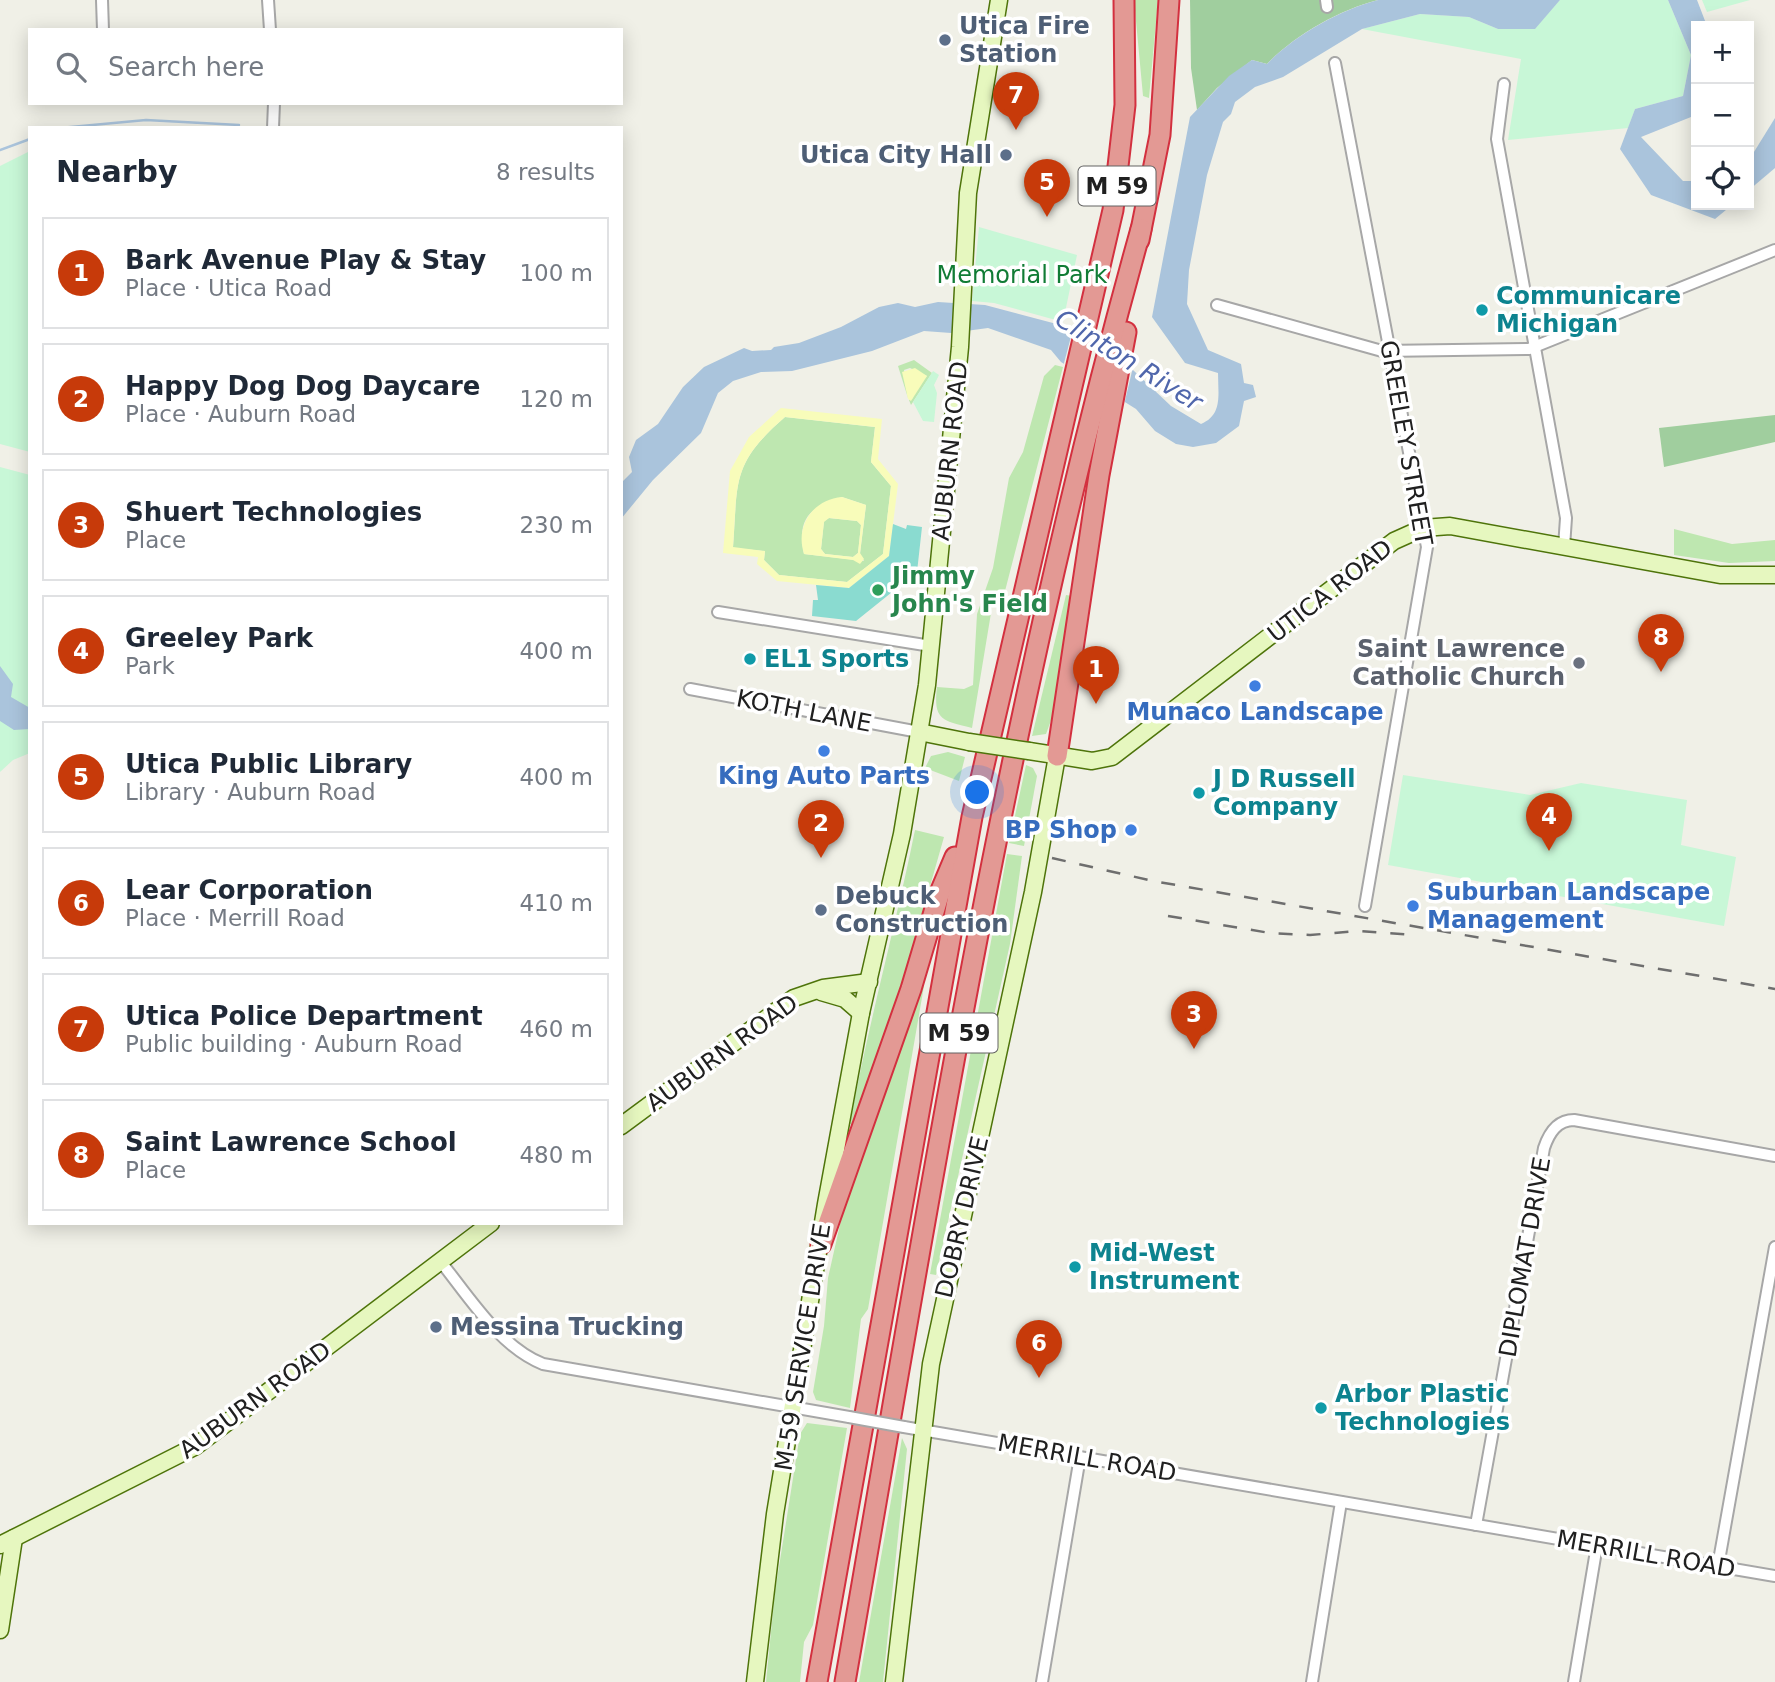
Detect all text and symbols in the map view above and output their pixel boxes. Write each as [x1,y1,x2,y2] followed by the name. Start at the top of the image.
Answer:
[959,12,1090,68] place label: Utica Fire Station
[1691,21,1754,210] map controls
[1691,21,1754,84] button: +
[28,28,623,105] search box
[937,32,953,48] marker: Utica Fire Station
[52,48,90,86] icon: search
[108,52,264,82] text: Search here
[993,72,1039,130] pin: 7
[1691,84,1754,147] button: −
[800,141,992,169] place label: Utica City Hall
[998,147,1014,163] marker: Utica City Hall
[1691,147,1754,210] button: locate
[56,154,178,189] text: Nearby
[496,159,595,185] text: 8 results
[1024,159,1070,217] pin: 5
[1078,167,1156,206] road number: M 59
[125,245,486,275] text: Bark Avenue Play & Stay
[73,260,89,286] text: 1
[519,260,593,286] text: 100 m
[937,261,1108,289] park label: Memorial Park
[125,275,332,301] text: Place · Utica Road
[1496,282,1681,338] place label: Communicare Michigan
[1474,302,1490,318] marker: Communicare Michigan
[1050,303,1210,418] water label: Clinton River
[1374,338,1438,548] street label: GREELEY STREET
[927,360,973,542] street label: AUBURN ROAD
[125,371,480,401] text: Happy Dog Dog Daycare
[73,386,89,412] text: 2
[519,386,593,412] text: 120 m
[125,401,356,427] text: Place · Auburn Road
[125,497,422,527] text: Shuert Technologies
[73,512,89,538] text: 3
[519,512,593,538] text: 230 m
[125,527,186,553] text: Place
[1262,534,1398,648] street label: UTICA ROAD
[890,562,1048,618] place label: Jimmy John's Field
[870,582,886,598] marker: Jimmy John's Field
[1638,614,1684,672] pin: 8
[125,623,313,653] text: Greeley Park
[1352,635,1565,691] place label: Saint Lawrence Catholic Church
[73,638,89,664] text: 4
[519,638,593,664] text: 400 m
[764,645,909,673] place label: EL1 Sports
[1073,646,1119,704] pin: 1
[742,651,758,667] marker: EL1 Sports
[125,653,175,679] text: Park
[1571,655,1587,671] marker: Saint Lawrence Catholic Church
[1247,678,1263,694] marker: Munaco Landscape
[734,684,874,738] street label: KOTH LANE
[1126,698,1384,726] place label: Munaco Landscape
[816,743,832,759] marker: King Auto Parts
[125,749,412,779] text: Utica Public Library
[718,762,930,790] place label: King Auto Parts
[73,764,89,790] text: 5
[519,764,593,790] text: 400 m
[1211,765,1355,821] place label: J D Russell Company
[960,775,994,809] your location
[125,779,376,805] text: Library · Auburn Road
[1191,785,1207,801] marker: J D Russell Company
[1526,793,1572,851] pin: 4
[798,800,844,858] pin: 2
[1005,816,1117,844] place label: BP Shop
[1123,822,1139,838] marker: BP Shop
[125,875,373,905] text: Lear Corporation
[1427,878,1710,934] place label: Suburban Landscape Management
[835,882,1008,938] place label: Debuck Construction
[73,890,89,916] text: 6
[519,890,593,916] text: 410 m
[1405,898,1421,914] marker: Suburban Landscape Management
[813,902,829,918] marker: Debuck Construction
[125,905,345,931] text: Place · Merrill Road
[641,989,803,1117] street label: AUBURN ROAD
[1171,991,1217,1049] pin: 3
[125,1001,483,1031] text: Utica Police Department
[920,1014,998,1052] road number: M 59
[73,1016,89,1042] text: 7
[519,1016,593,1042] text: 460 m
[125,1031,463,1057] text: Public building · Auburn Road
[125,1127,457,1157] text: Saint Lawrence School
[930,1133,994,1301] street label: DOBRY DRIVE
[73,1142,89,1168] text: 8
[519,1142,593,1168] text: 480 m
[1494,1155,1556,1359] street label: DIPLOMAT DRIVE
[125,1157,186,1183] text: Place
[770,1221,836,1473] street label: M-59 SERVICE DRIVE
[1089,1239,1240,1295] place label: Mid-West Instrument
[1067,1259,1083,1275] marker: Mid-West Instrument
[450,1313,684,1341] place label: Messina Trucking
[428,1319,444,1335] marker: Messina Trucking
[1016,1320,1062,1378] pin: 6
[174,1336,336,1464] street label: AUBURN ROAD
[1335,1380,1510,1436] place label: Arbor Plastic Technologies
[1313,1400,1329,1416] marker: Arbor Plastic Technologies
[996,1429,1178,1487] street label: MERRILL ROAD
[1555,1525,1737,1583] street label: MERRILL ROAD

